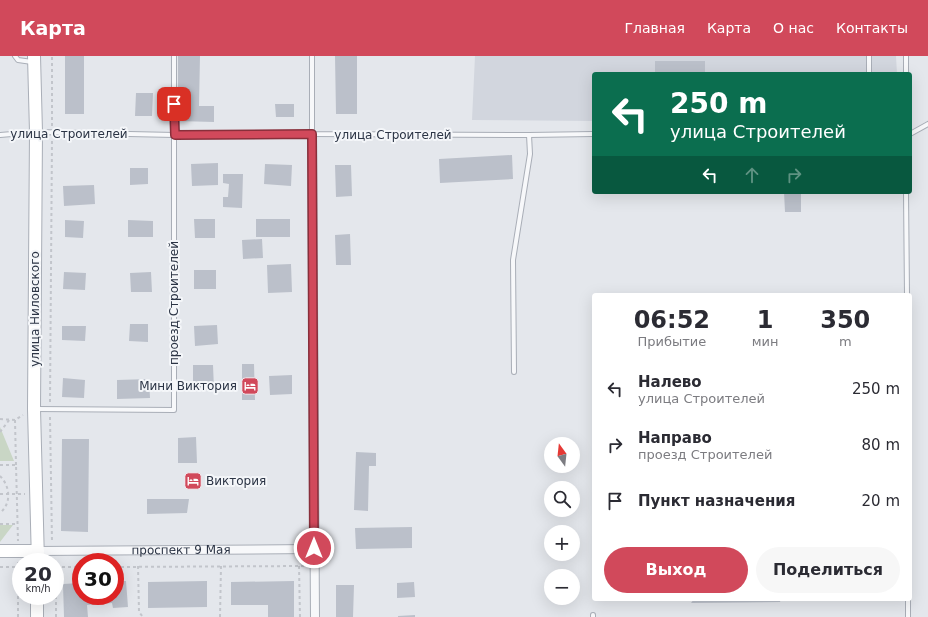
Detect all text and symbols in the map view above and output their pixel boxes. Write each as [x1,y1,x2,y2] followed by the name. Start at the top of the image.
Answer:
[20,17,86,39] text: Карта
[624,20,685,36] text: Главная
[707,20,751,36] text: Карта
[773,20,814,36] text: О нас
[836,20,908,36] text: Контакты
[157,87,191,121] pin
[670,87,767,120] text: 250 m
[604,88,656,140] icon: left
[163,93,185,115] icon: arrive
[670,121,846,142] text: улица Строителей
[10,127,128,141] street label: улица Строителей
[334,128,452,142] street label: улица Строителей
[699,164,721,186] icon: left
[741,164,763,186] icon: ahead
[783,164,805,186] icon: right
[167,241,181,365] street label: проезд Строителей
[28,251,42,367] street label: улица Ниловского
[634,306,710,334] text: 06:52
[757,306,773,334] text: 1
[820,306,870,334] text: 350
[637,334,706,349] text: Прибытие
[752,334,779,349] text: мин
[839,334,852,349] text: m
[638,373,702,391] text: Налево
[240,376,260,396] hotel icon: Мини Виктория
[604,378,626,400] icon: left
[139,379,237,393] place label: Мини Виктория
[852,380,900,398] text: 250 m
[638,391,765,406] text: улица Строителей
[638,429,712,447] text: Направо
[604,434,626,456] icon: right
[862,436,900,454] text: 80 m
[544,437,580,473] north arrow
[544,437,580,605] map controls
[638,447,772,462] text: проезд Строителей
[183,471,203,491] hotel icon: Виктория
[206,474,266,488] place label: Виктория
[544,481,580,517] button: search
[604,490,626,512] icon: arrive
[638,492,795,510] text: Пункт назначения
[862,492,900,510] text: 20 m
[544,525,580,561] button: +
[293,527,335,569] position arrow
[131,543,231,557] street label: проспект 9 Мая
[604,547,748,593] button: Выход
[756,547,900,593] button: Поделиться
[72,553,124,605] speed limit sign: 30
[24,562,52,586] text: 20
[544,569,580,605] button: −
[25,583,51,594] text: km/h

